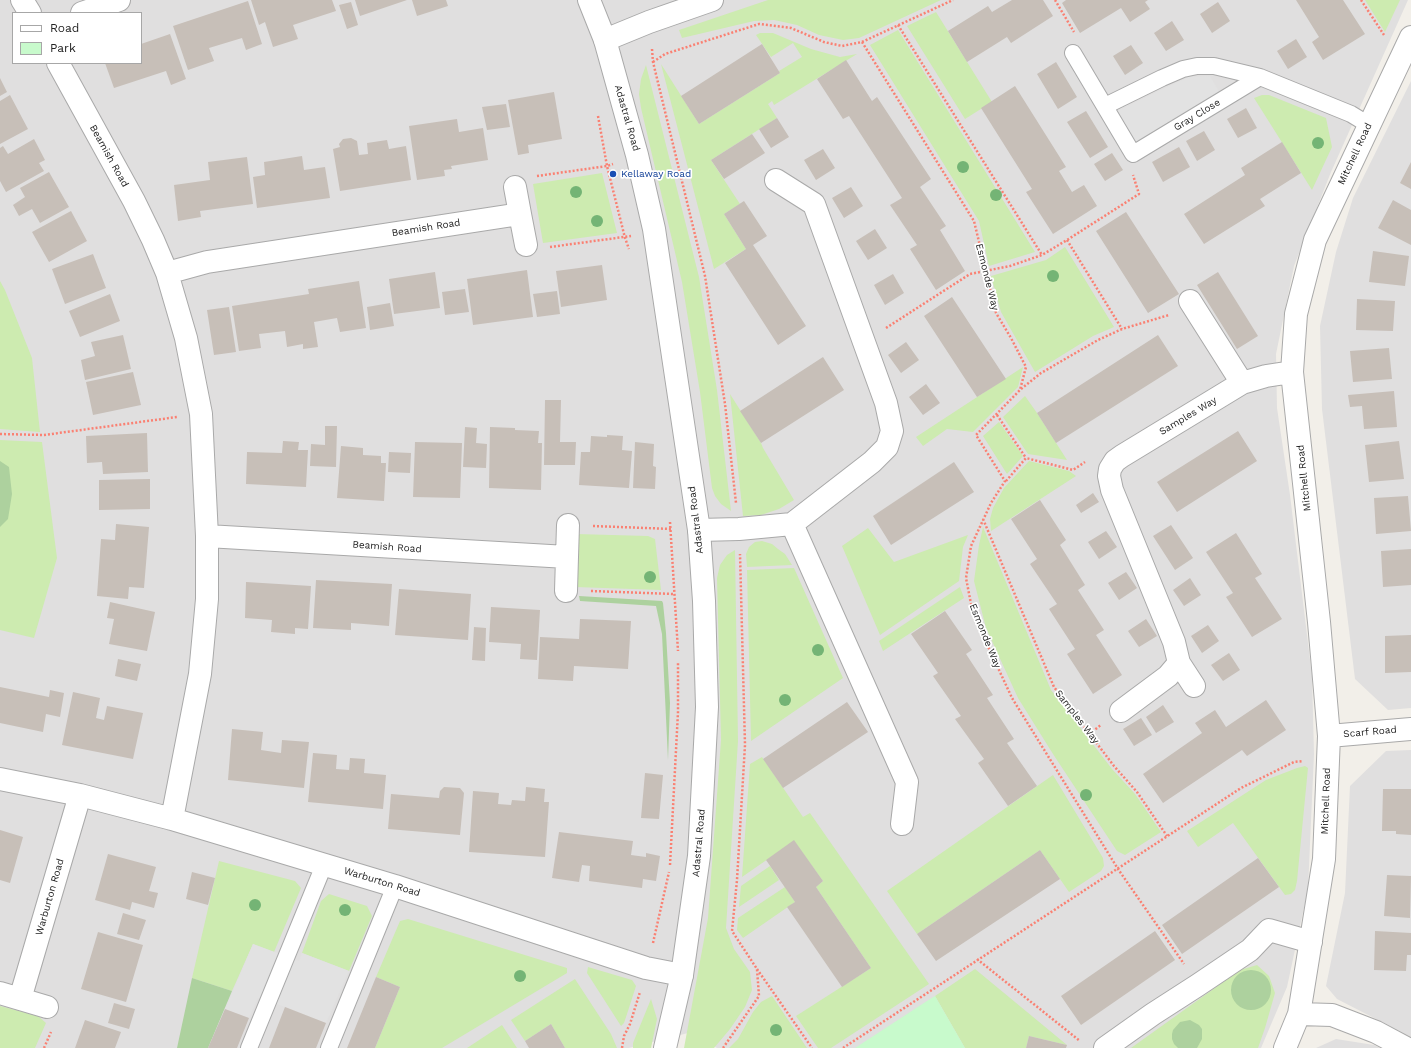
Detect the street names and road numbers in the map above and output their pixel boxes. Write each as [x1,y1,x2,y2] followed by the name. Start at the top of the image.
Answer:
[612,83,642,153] street label: Adastral Road
[1172,96,1222,134] street label: Gray Close
[1335,121,1375,187] street label: Mitchell Road
[87,123,131,189] street label: Beamish Road
[391,217,461,239] street label: Beamish Road
[973,242,1001,312] street label: Esmonde Way
[1157,394,1219,438] street label: Samples Way
[1295,444,1313,512] street label: Mitchell Road
[686,485,706,555] street label: Adastral Road
[352,539,422,555] street label: Beamish Road
[967,602,1003,670] street label: Esmonde Way
[1052,688,1102,746] street label: Samples Way
[1343,724,1397,740] street label: Scarf Road
[1319,767,1333,835] street label: Mitchell Road
[690,808,708,878] street label: Adastral Road
[33,857,67,937] street label: Warburton Road
[342,865,422,899] street label: Warburton Road

